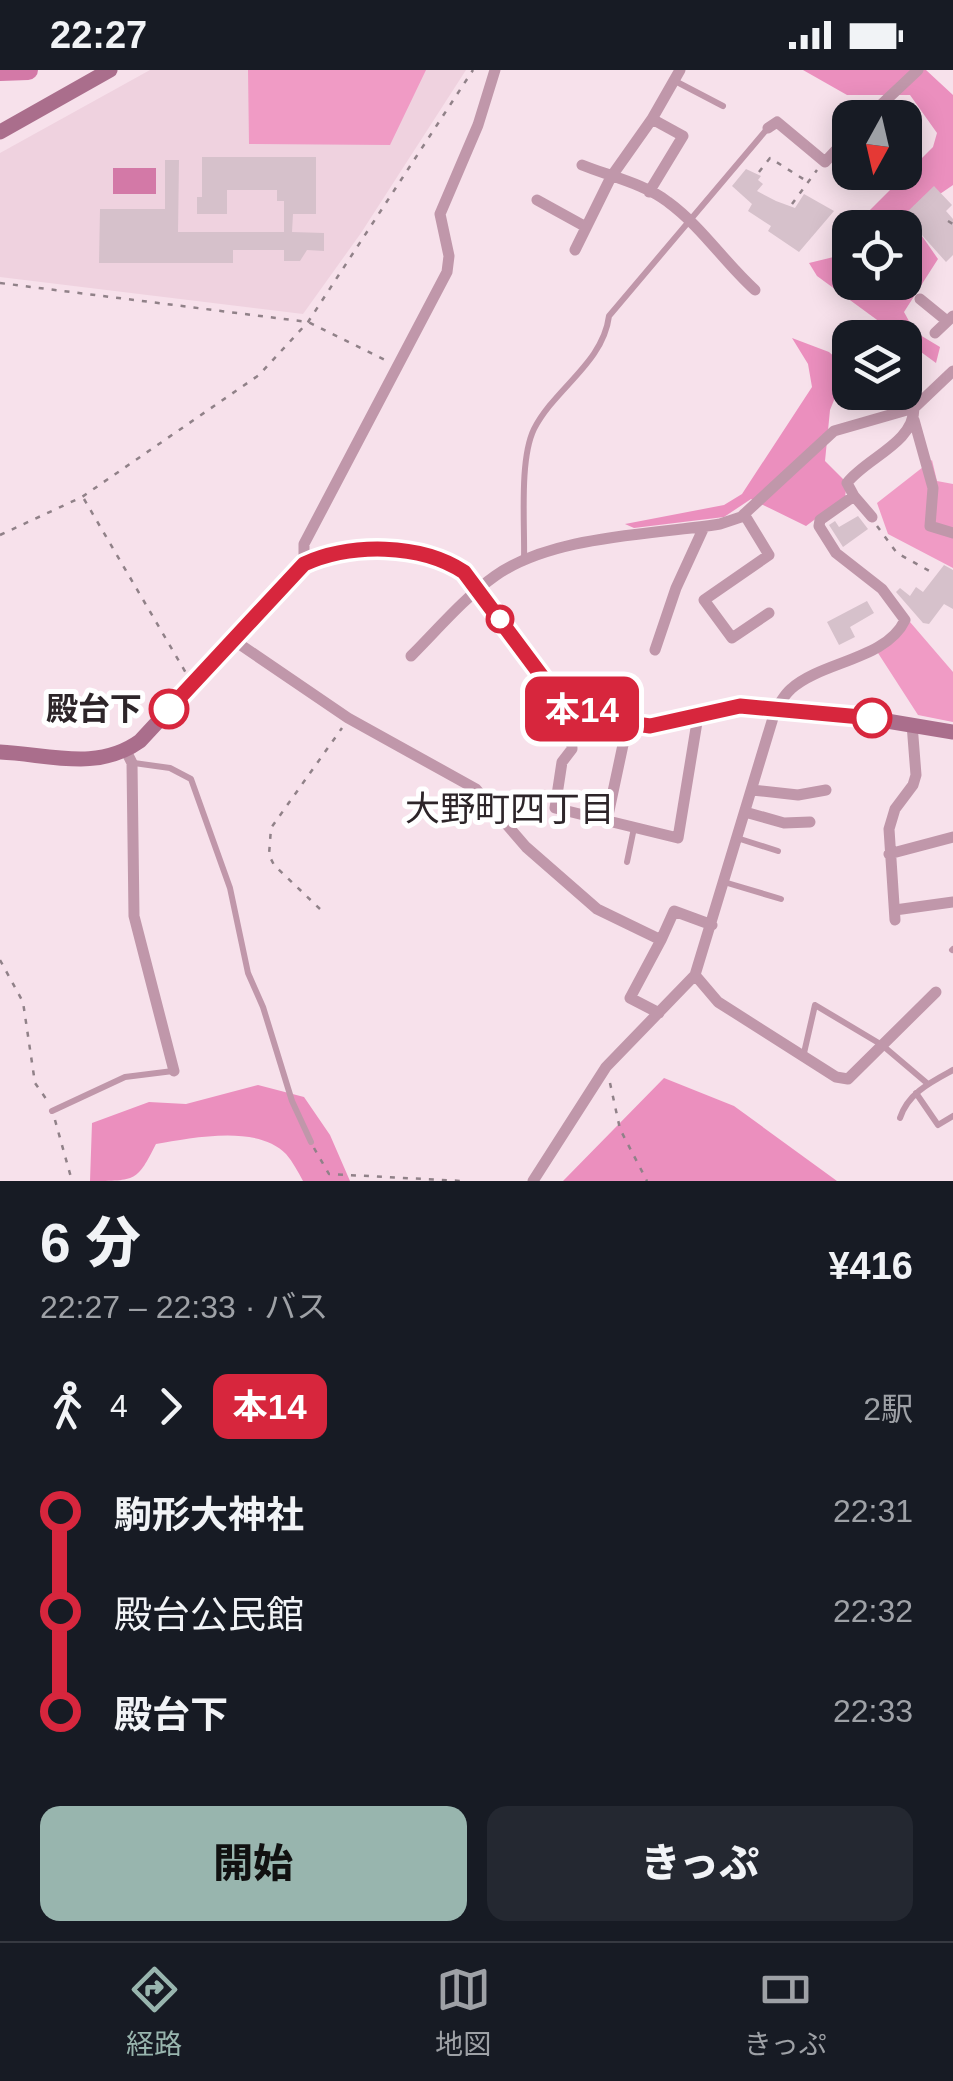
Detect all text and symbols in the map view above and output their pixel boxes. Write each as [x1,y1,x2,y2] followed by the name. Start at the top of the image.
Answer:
[50,14,147,56] text: 22:27
[832,100,922,190] north arrow
[832,100,922,410] map controls
[832,210,922,300] button: locate
[832,320,922,410] button: layers
[487,606,513,632] unlabelled marker
[524,676,640,742] line badge: 本14
[150,690,188,728] marker: 殿台下
[545,690,619,729] text: 本14
[46,691,142,727] place label: 殿台下
[853,699,891,737] unlabelled marker
[405,789,615,828] district label: 大野町四丁目
[40,1212,141,1274] text: 6 分
[828,1245,913,1287] text: ¥416
[40,1289,328,1325] text: 22:27 – 22:33 · バス
[40,1379,95,1434] icon: walk
[143,1379,198,1434] icon: forward
[233,1387,307,1426] text: 本14
[110,1388,128,1424] text: 4
[863,1391,913,1427] text: 2駅
[833,1493,913,1529] text: 22:31
[114,1494,304,1536] text: 駒形大神社
[833,1593,913,1629] text: 22:32
[114,1594,304,1636] text: 殿台公民館
[833,1693,913,1729] text: 22:33
[114,1694,228,1736] text: 殿台下
[40,1806,467,1921] button: 開始
[487,1806,913,1921] button: きっぷ
[126,1962,182,2062] tab: 経路
[435,1962,491,2062] tab: 地図
[744,1962,827,2062] tab: きっぷ

